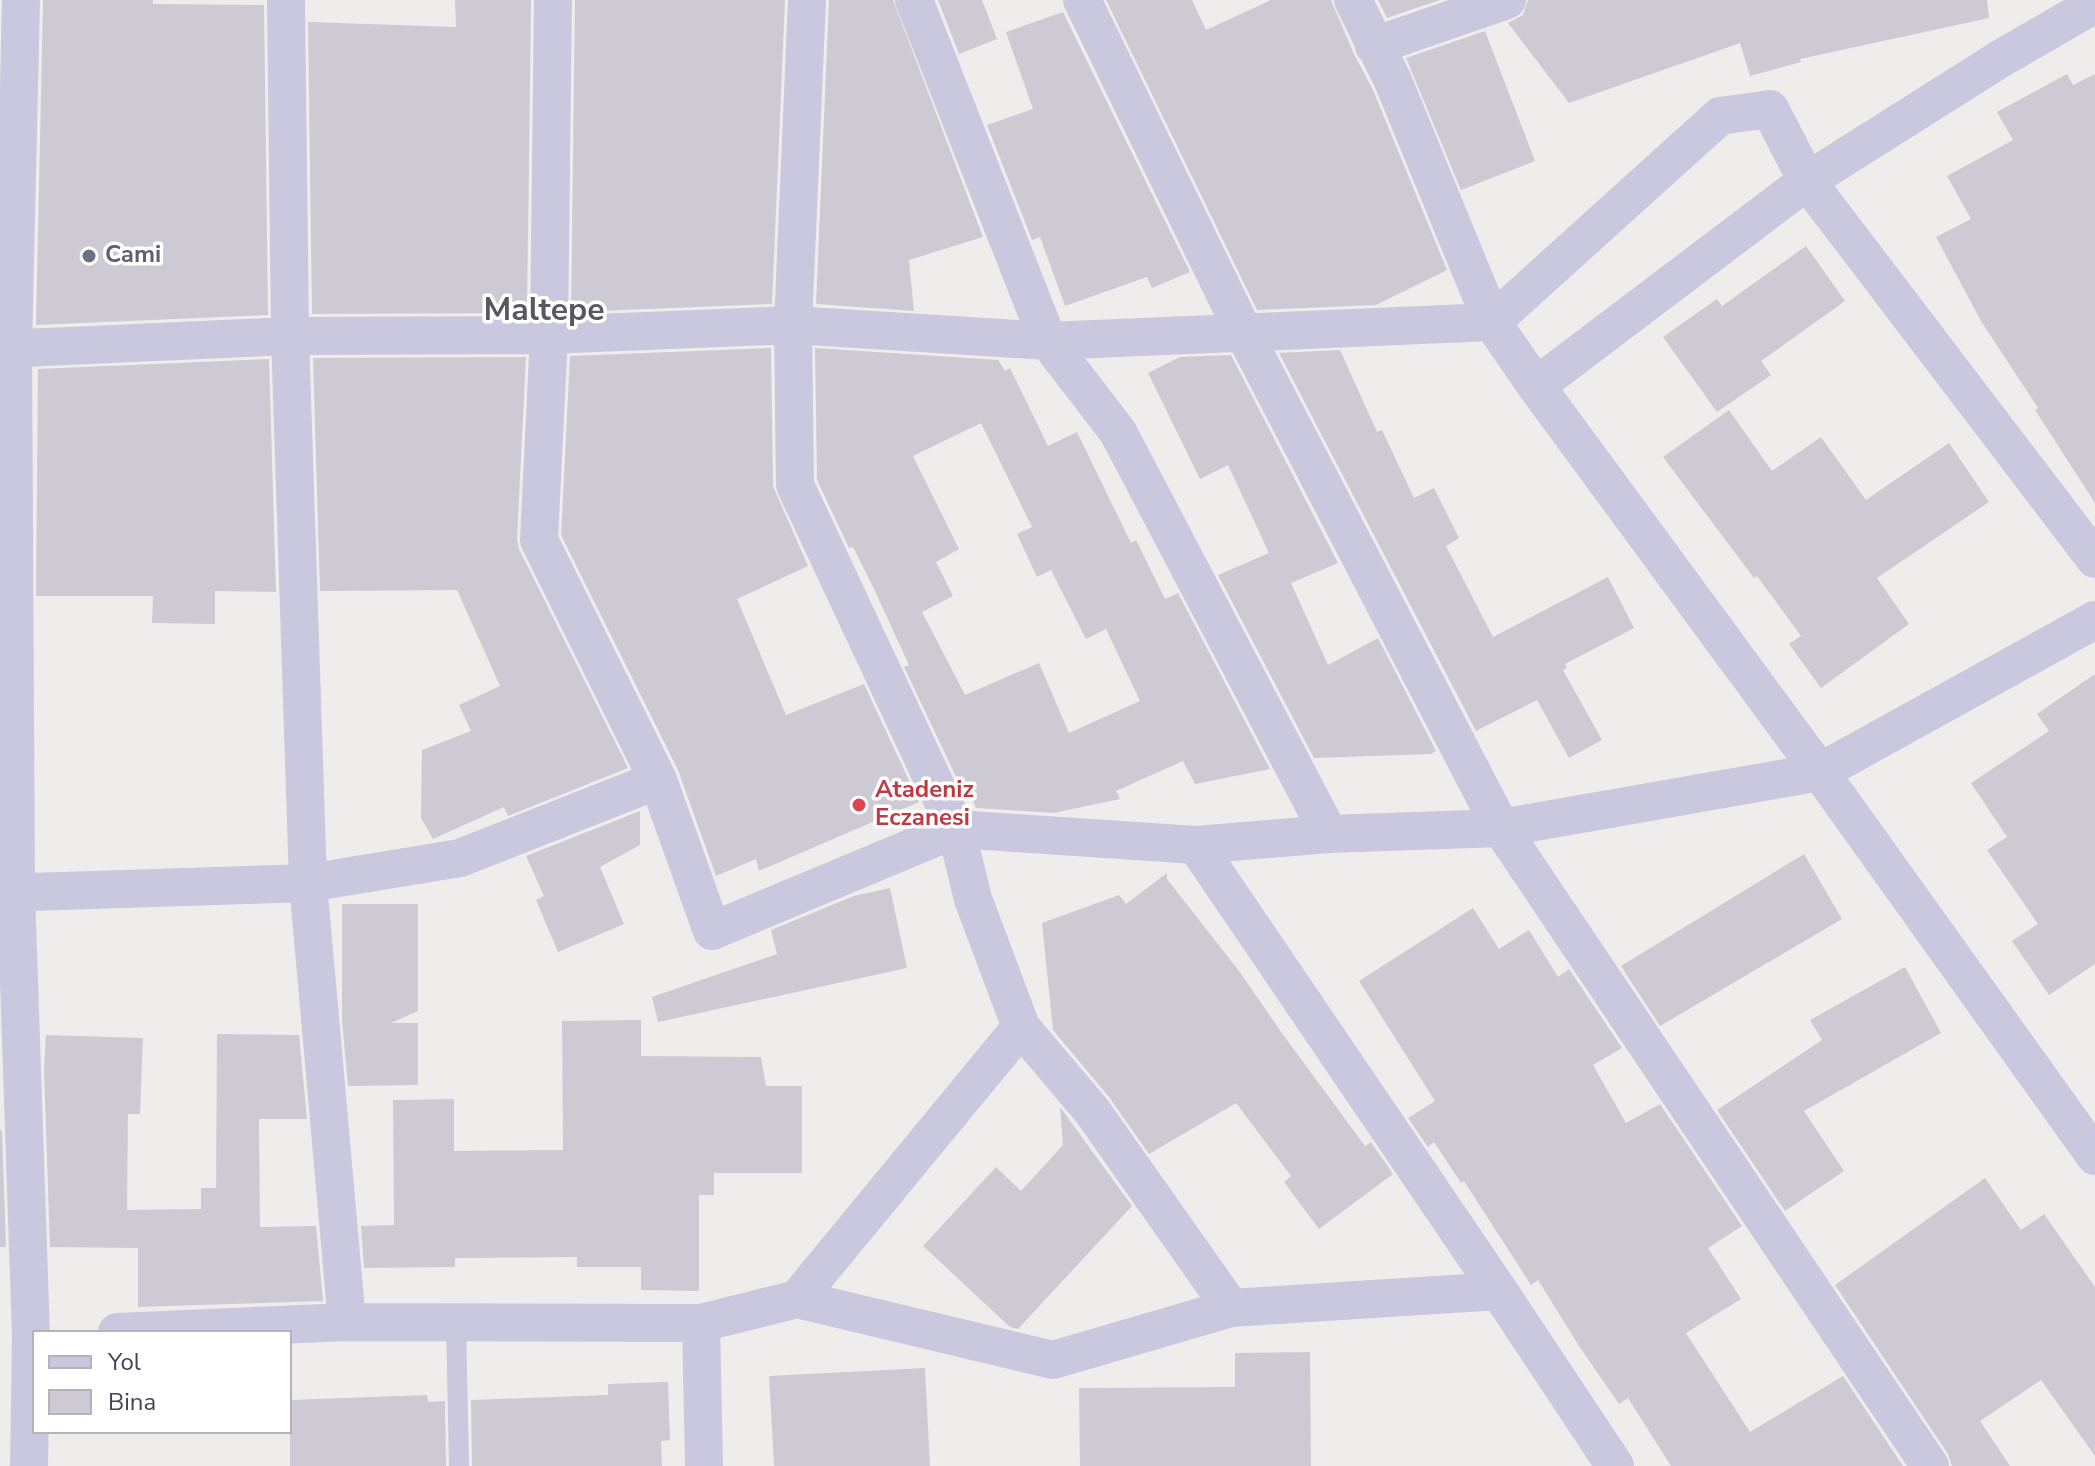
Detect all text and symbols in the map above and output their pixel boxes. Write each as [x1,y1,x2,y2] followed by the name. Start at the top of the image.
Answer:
[105,242,161,270] place label: Cami
[80,247,98,265] marker: Cami
[483,293,605,331] district label: Maltepe
[875,777,974,833] place label: Atadeniz Eczanesi
[850,796,868,814] marker: Atadeniz Eczanesi
[32,1330,292,1434] legend
[108,1346,141,1378] text: Yol
[108,1386,156,1418] text: Bina

